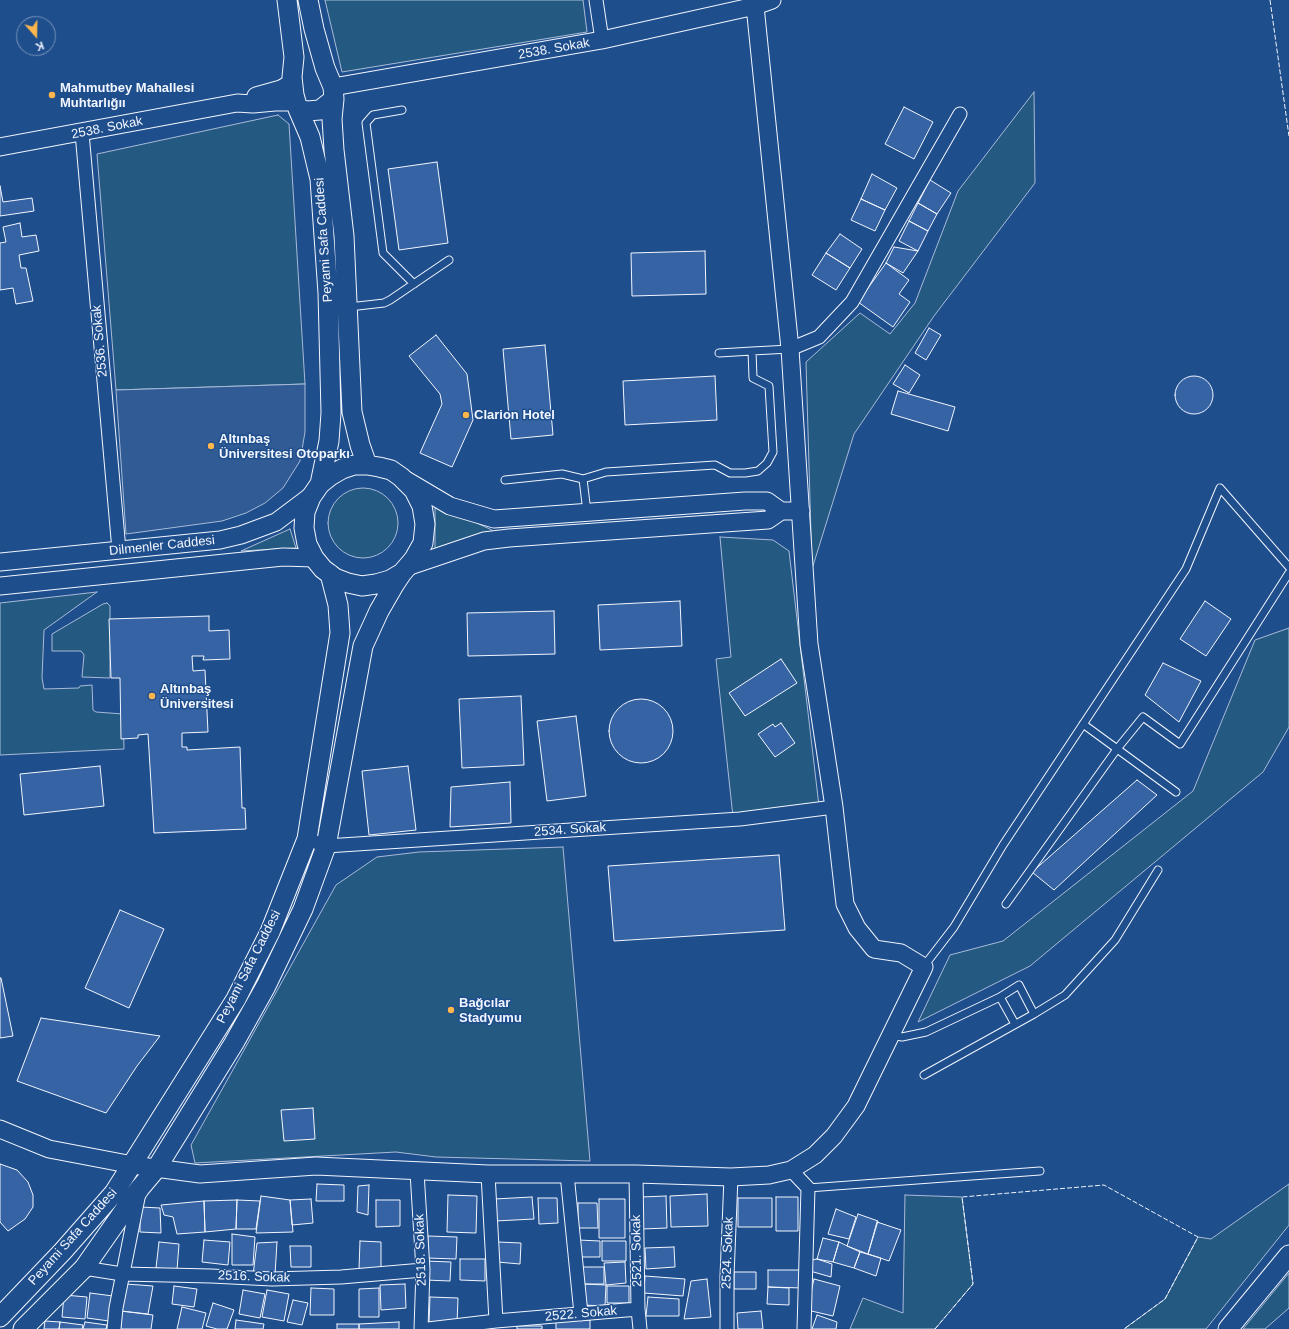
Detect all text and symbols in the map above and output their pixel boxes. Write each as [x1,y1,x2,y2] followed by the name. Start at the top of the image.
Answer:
[16,16,56,56] north arrow
[517,35,591,63] street label: 2538. Sokak
[34,39,46,53] text: K
[60,80,194,111] place label: Mahmutbey Mahallesi Muhtarlığıı
[47,90,57,100] marker: Mahmutbey Mahallesi Muhtarlığıı
[70,113,144,143] street label: 2538. Sokak
[312,177,336,303] street label: Peyami Safa Caddesi
[89,304,111,378] street label: 2536. Sokak
[474,407,555,423] place label: Clarion Hotel
[461,410,471,420] marker: Clarion Hotel
[219,431,350,462] place label: Altınbaş Üniversitesi Otoparkı
[206,441,216,451] marker: Altınbaş Üniversitesi Otoparkı
[108,533,216,559] street label: Dilmenler Caddesi
[160,681,234,712] place label: Altınbaş Üniversitesi
[147,691,157,701] marker: Altınbaş Üniversitesi
[533,820,607,840] street label: 2534. Sokak
[214,908,284,1026] street label: Peyami Safa Caddesi
[459,995,522,1026] place label: Bağcılar Stadyumu
[446,1005,456,1015] marker: Bağcılar Stadyumu
[25,1185,121,1289] street label: Peyami Safa Caddesi
[412,1214,430,1286] street label: 2518. Sokak
[629,1215,645,1287] street label: 2521. Sokak
[719,1217,737,1289] street label: 2524. Sokak
[218,1268,290,1286] street label: 2516. Sokak
[544,1303,618,1325] street label: 2522. Sokak

